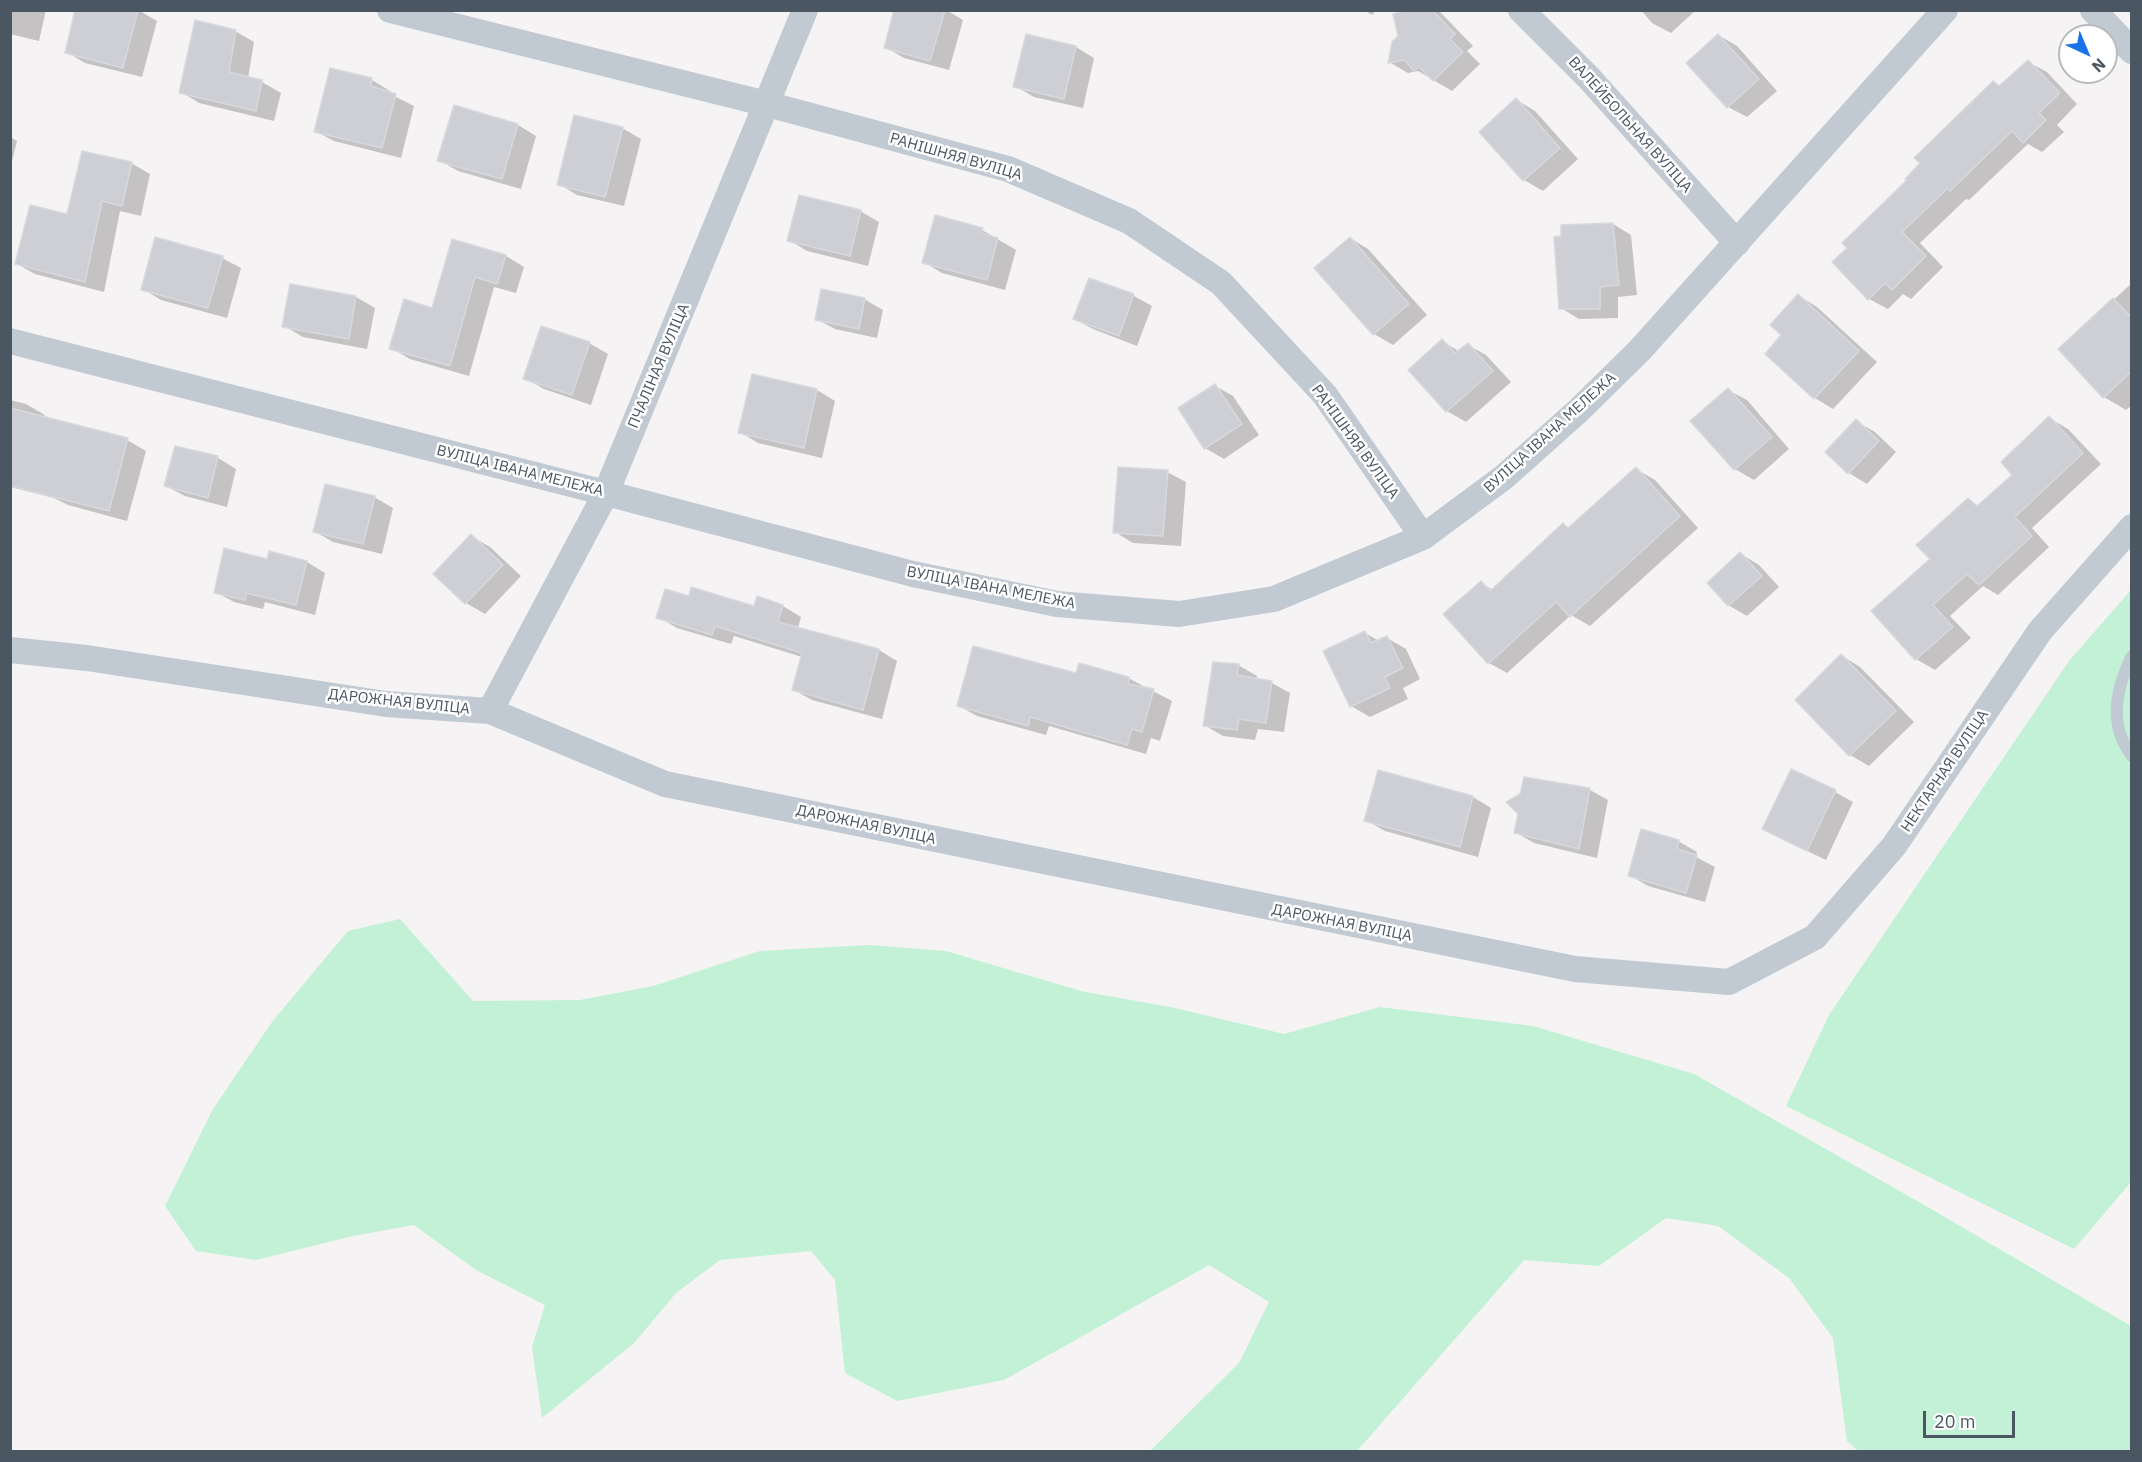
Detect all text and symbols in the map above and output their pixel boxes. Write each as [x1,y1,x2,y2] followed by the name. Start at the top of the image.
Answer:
[2058,24,2118,84] north arrow
[1564,53,1696,197] street label: ВАЛЕЙБОЛЬНАЯ ВУЛІЦА
[2088,54,2110,77] text: N
[888,129,1024,185] street label: РАНІШНЯЯ ВУЛІЦА
[625,301,693,431] street label: ПЧАЛІНАЯ ВУЛІЦА
[1480,369,1620,497] street label: ВУЛІЦА ІВАНА МЕЛЕЖА
[1308,381,1402,503] street label: РАНІШНЯЯ ВУЛІЦА
[435,442,605,500] street label: ВУЛІЦА ІВАНА МЕЛЕЖА
[905,563,1077,613] street label: ВУЛІЦА ІВАНА МЕЛЕЖА
[327,686,471,718] street label: ДАРОЖНАЯ ВУЛІЦА
[1897,706,1993,836] street label: НЕКТАРНАЯ ВУЛІЦА
[794,801,938,849] street label: ДАРОЖНАЯ ВУЛІЦА
[1270,901,1414,945] street label: ДАРОЖНАЯ ВУЛІЦА
[1926,1399,2018,1437] scale bar
[1934,1410,1976,1433] text: 20 m

